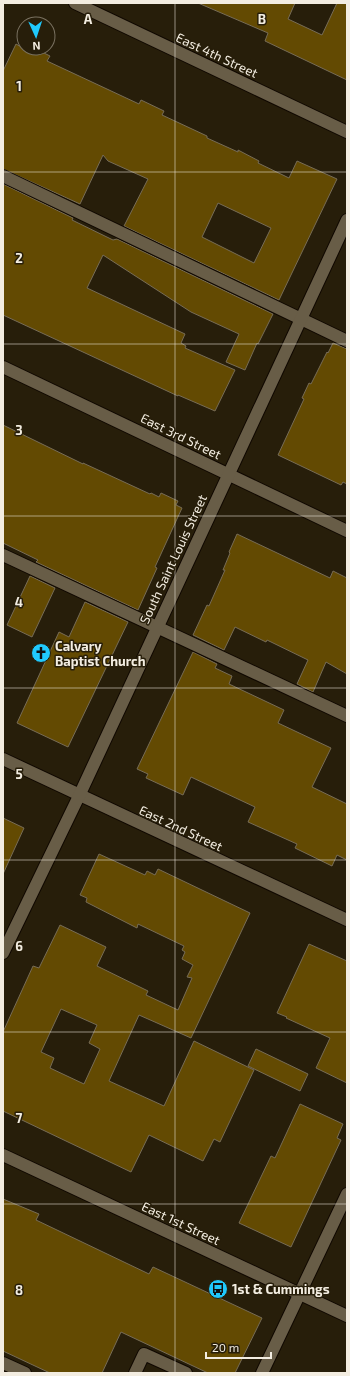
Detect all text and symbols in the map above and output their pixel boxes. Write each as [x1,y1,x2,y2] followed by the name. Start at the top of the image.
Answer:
[84,11,93,27] text: A
[258,11,266,27] text: B
[16,16,56,56] north arrow
[174,29,260,81] street label: East 4th Street
[32,40,41,53] text: N
[16,78,22,94] text: 1
[15,250,23,266] text: 2
[138,410,224,462] street label: East 3rd Street
[15,422,23,438] text: 3
[136,492,210,626] street label: South Saint Louis Street
[15,594,23,610] text: 4
[55,638,146,669] place label: Calvary Baptist Church
[30,642,52,664] church icon: Calvary Baptist Church
[15,766,23,782] text: 5
[137,802,225,854] street label: East 2nd Street
[15,938,23,954] text: 6
[16,1110,23,1126] text: 7
[139,1198,223,1248] street label: East 1st Street
[207,1278,229,1300] bus stop icon: 1st & Cummings
[232,1281,330,1297] place label: 1st & Cummings
[15,1282,23,1298] text: 8
[206,1334,271,1360] scale bar
[212,1340,239,1354] text: 20 m

